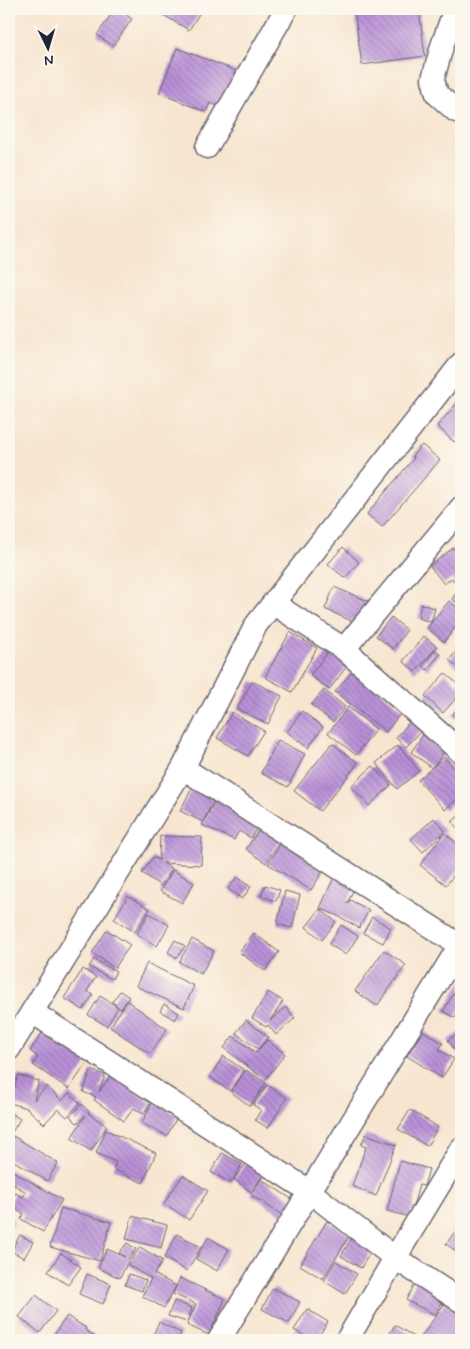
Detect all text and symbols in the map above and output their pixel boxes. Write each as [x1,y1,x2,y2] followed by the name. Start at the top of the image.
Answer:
[22,22,72,72] north arrow
[44,51,54,69] text: N

